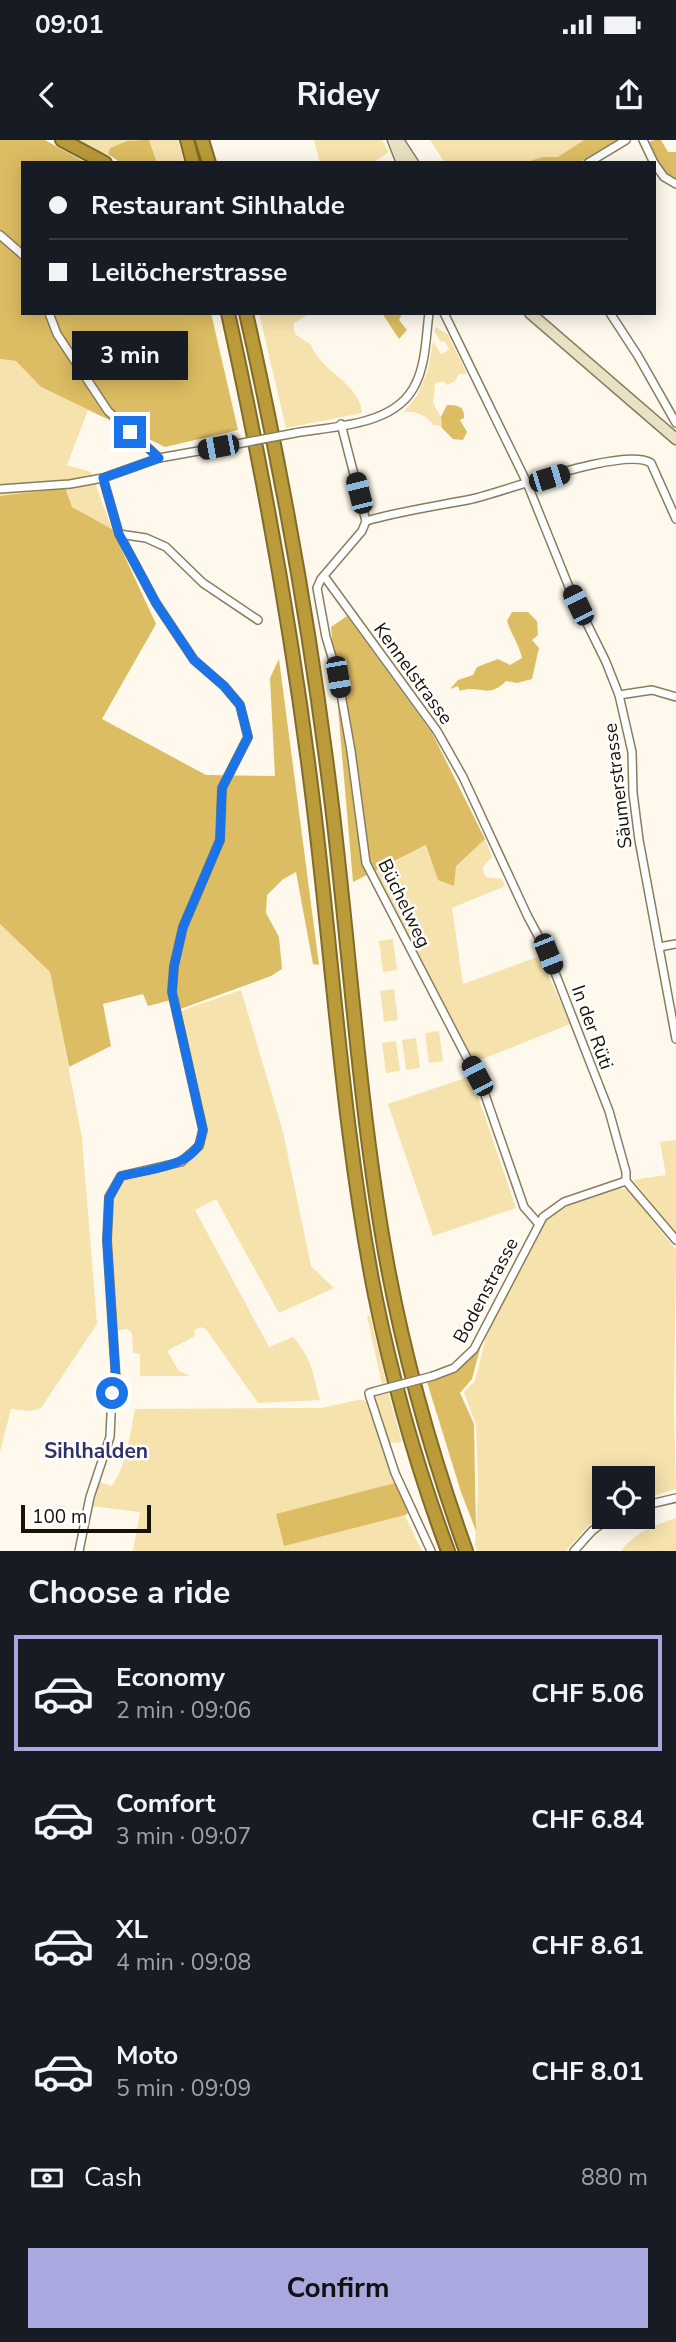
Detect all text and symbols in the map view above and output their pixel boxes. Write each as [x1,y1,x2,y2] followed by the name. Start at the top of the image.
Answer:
[35,7,104,42] text: 09:01
[296,73,380,116] text: Ridey
[28,76,66,114] icon: back
[610,76,648,114] icon: share
[91,188,345,223] text: Restaurant Sihlhalde
[91,255,287,290] text: Leilöcherstrasse
[72,330,188,380] callout: 3 min
[100,340,160,371] text: 3 min
[114,416,146,448] route end
[196,433,241,461] car
[526,462,573,494] car
[344,470,375,516] car
[560,582,597,628] car
[367,617,459,730] street label: Kennelstrasse
[325,654,352,700] car
[597,722,639,850] street label: Säumerstrasse
[371,855,437,952] street label: Büchelweg
[531,931,566,977] car
[565,982,619,1073] street label: In der Rüti
[458,1053,497,1099] car
[447,1233,525,1348] street label: Bodenstrasse
[96,1377,128,1409] route start
[44,1437,148,1465] district label: Sihlhalden
[592,1466,655,1529] map controls
[592,1466,655,1529] button: locate
[21,1502,150,1534] scale bar
[32,1504,87,1530] text: 100 m
[28,1571,230,1614] text: Choose a ride
[116,1660,225,1695] text: Economy
[32,1662,95,1725] icon: car
[531,1676,644,1711] text: CHF 5.06
[116,1695,251,1726] text: 2 min · 09:06
[116,1786,216,1821] text: Comfort
[32,1788,95,1851] icon: car
[531,1802,644,1837] text: CHF 6.84
[116,1821,251,1852] text: 3 min · 09:07
[116,1912,148,1947] text: XL
[32,1914,95,1977] icon: car
[531,1928,644,1963] text: CHF 8.61
[116,1947,251,1978] text: 4 min · 09:08
[116,2038,178,2073] text: Moto
[32,2040,95,2103] icon: car
[531,2054,644,2089] text: CHF 8.01
[116,2073,251,2104] text: 5 min · 09:09
[28,2159,66,2197] icon: cash
[84,2160,142,2195] text: Cash
[581,2162,648,2193] text: 880 m
[28,2248,648,2328] button: Confirm

